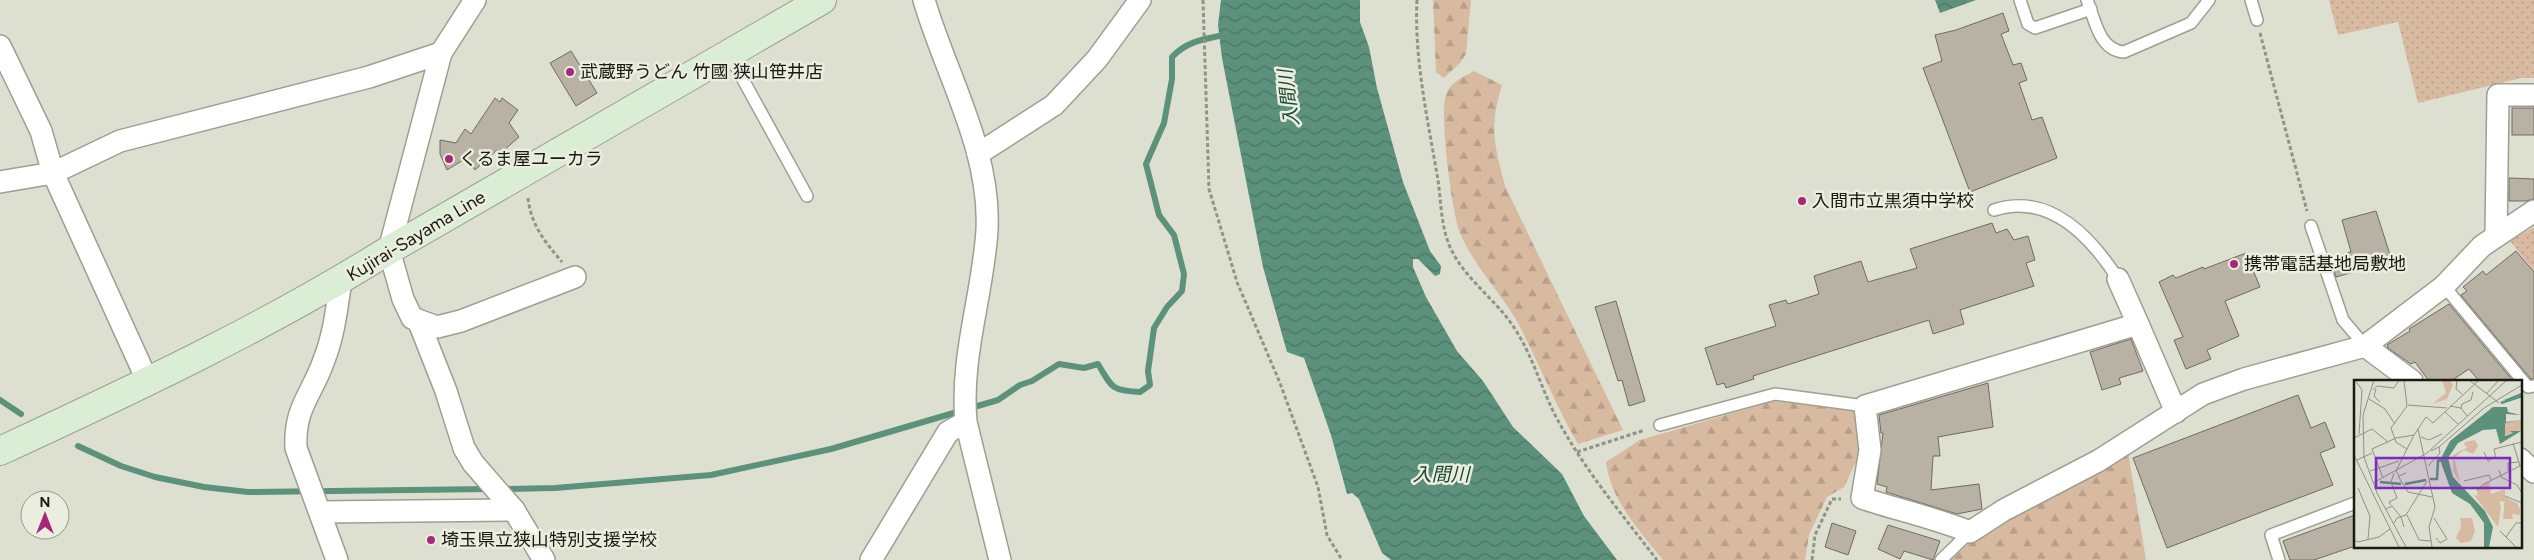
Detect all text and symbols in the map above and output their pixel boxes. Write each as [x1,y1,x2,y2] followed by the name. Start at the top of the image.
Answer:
[580,61,823,83] place label: 武蔵野うどん 竹國 狭山笹井店
[564,66,576,78] marker: 武蔵野うどん 竹國 狭山笹井店
[1273,66,1303,128] water label: 入間川
[459,148,603,170] place label: くるま屋ユーカラ
[443,153,455,165] marker: くるま屋ユーカラ
[343,186,489,286] street label: Kujirai-Sayama Line
[1812,190,1974,212] place label: 入間市立黒須中学校
[1796,195,1808,207] marker: 入間市立黒須中学校
[2244,253,2406,275] place label: 携帯電話基地局敷地
[2228,258,2240,270] marker: 携帯電話基地局敷地
[2354,380,2522,548] inset map
[1412,463,1471,486] water label: 入間川
[20,490,70,540] north arrow
[40,494,50,511] text: N
[441,529,657,551] place label: 埼玉県立狭山特別支援学校
[425,534,437,546] marker: 埼玉県立狭山特別支援学校

